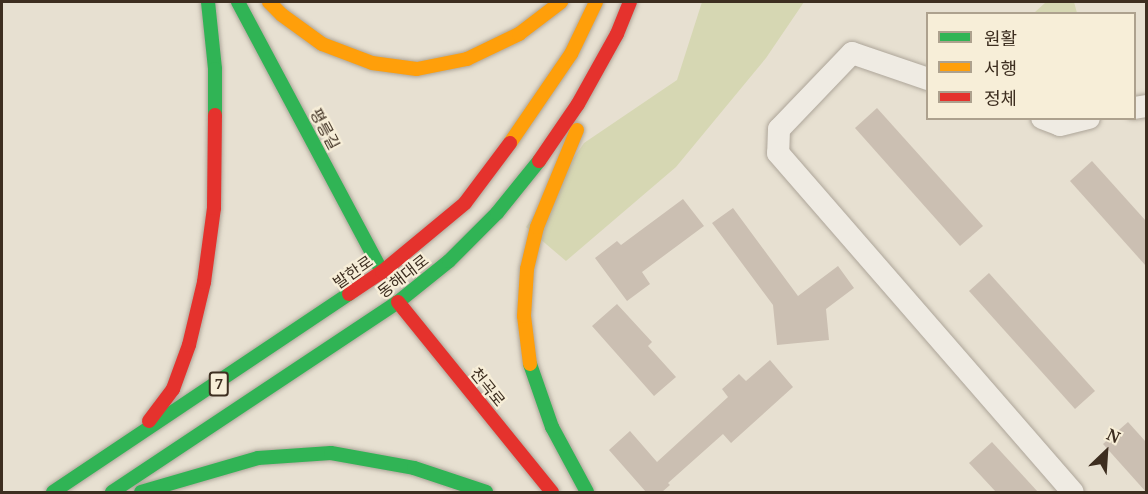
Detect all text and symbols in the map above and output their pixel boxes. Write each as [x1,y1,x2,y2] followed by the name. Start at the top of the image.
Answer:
[926,12,1136,120] legend
[984,26,1017,50] text: 원활
[984,56,1017,80] text: 서행
[984,86,1017,110] text: 정체
[306,105,344,153] street label: 평릉길
[374,250,432,302] street label: 동해대로
[329,251,377,293] street label: 발한로
[467,364,509,410] street label: 천곡로
[208,372,230,396] road number: 7
[1076,422,1136,482] north arrow
[1103,423,1124,448] text: N

